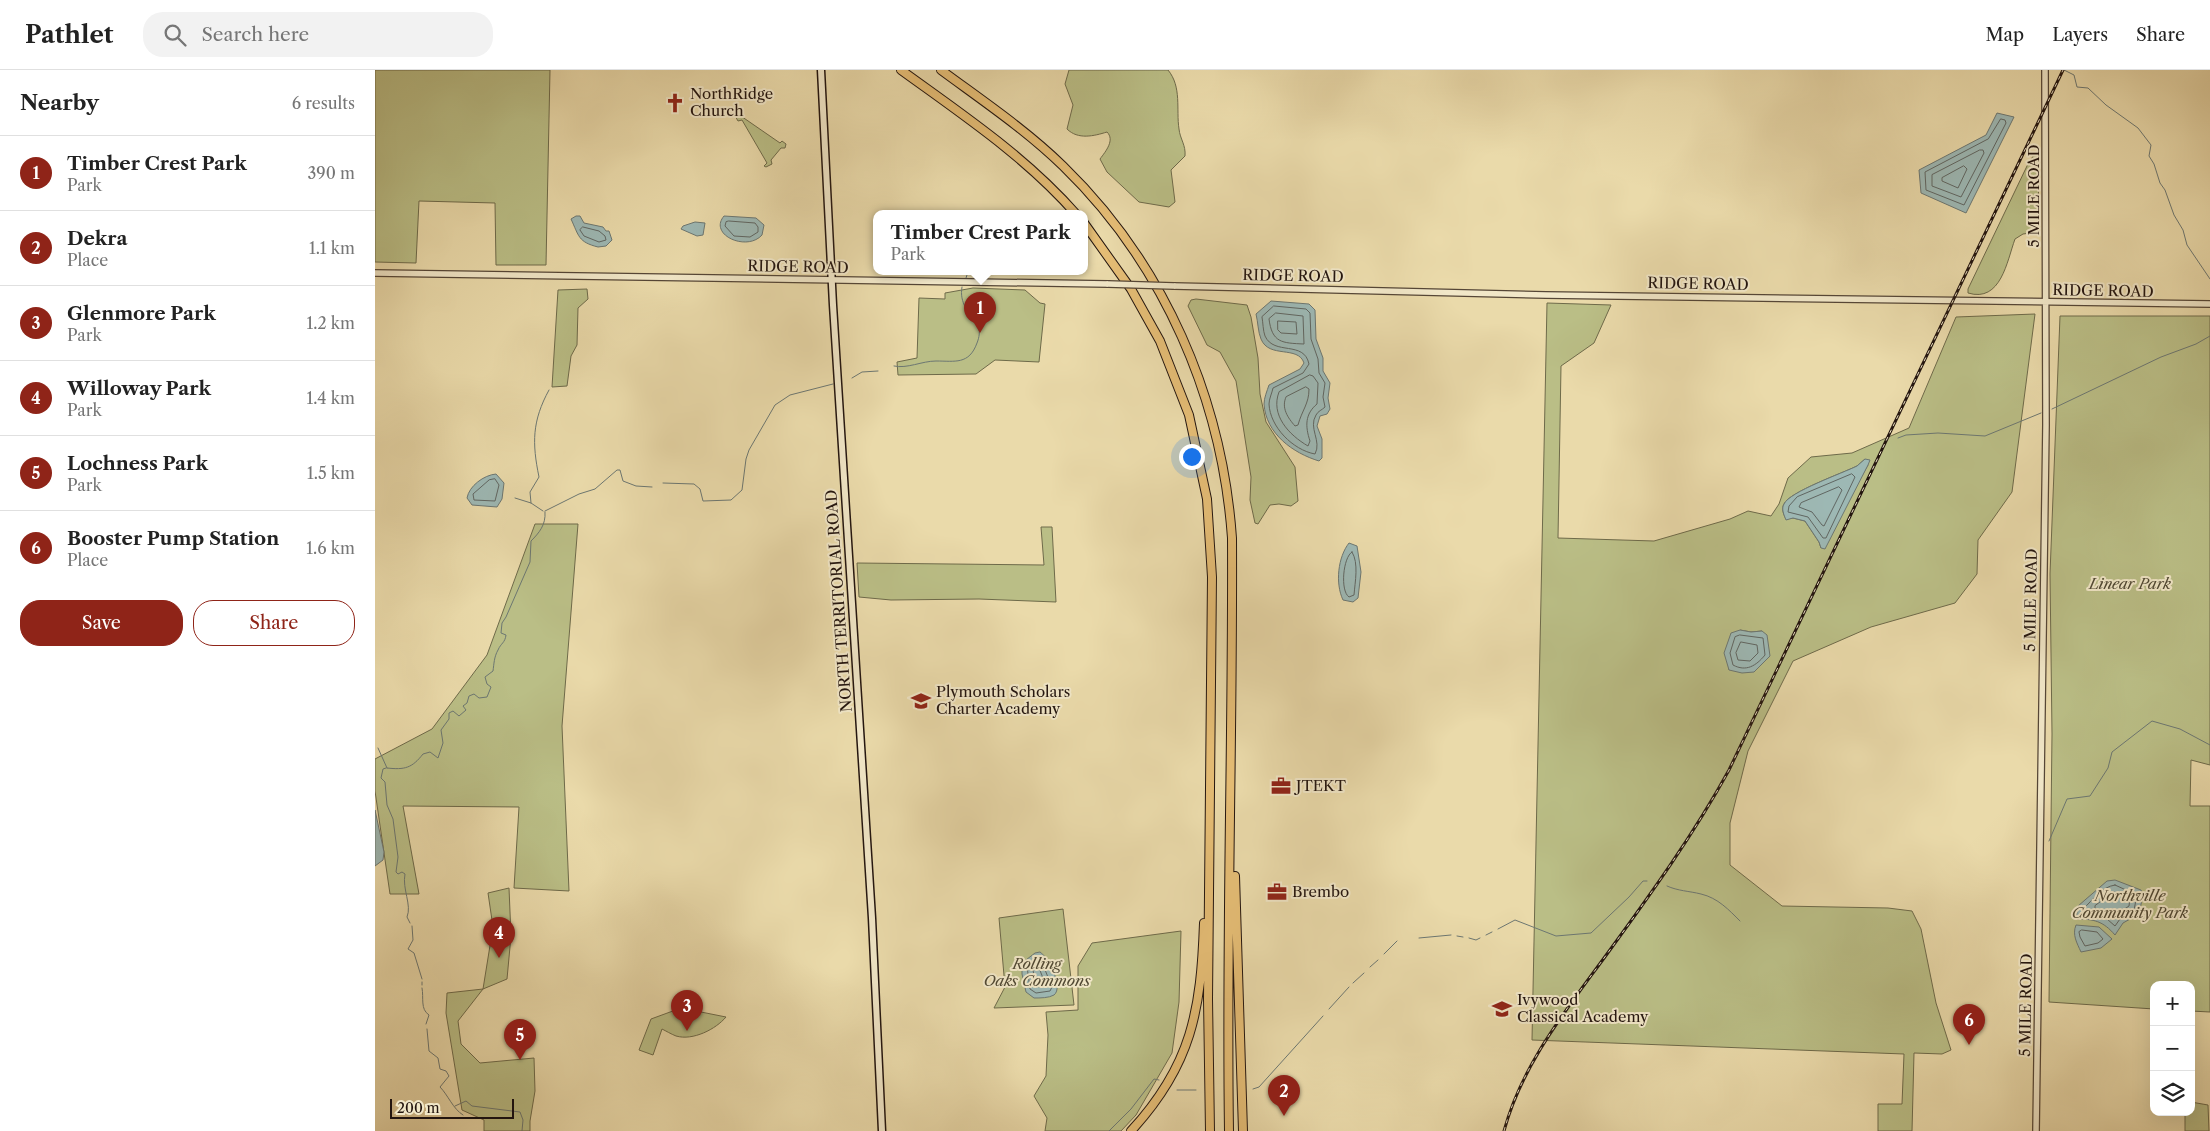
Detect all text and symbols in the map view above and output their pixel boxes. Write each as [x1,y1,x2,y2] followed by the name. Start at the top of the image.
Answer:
[143,12,493,57] search box
[25,20,113,49] text: Pathlet
[161,21,189,49] icon: search
[201,23,309,46] text: Search here
[1986,24,2024,46] text: Map
[2052,24,2108,46] text: Layers
[2136,24,2185,46] text: Share
[690,84,773,120] place label: NorthRidge Church
[20,90,99,115] text: Nearby
[664,92,686,114] church icon: NorthRidge Church
[292,93,355,113] text: 6 results
[2024,144,2043,248] street label: 5 MILE ROAD
[67,152,247,175] text: Timber Crest Park
[32,163,40,183] text: 1
[308,163,355,183] text: 390 m
[67,175,102,195] text: Park
[873,210,1088,275] popup
[891,221,1070,244] text: Timber Crest Park
[67,227,128,250] text: Dekra
[31,238,41,258] text: 2
[309,238,355,258] text: 1.1 km
[891,244,925,264] text: Park
[67,250,108,270] text: Place
[747,256,849,277] street label: RIDGE ROAD
[1242,265,1344,286] street label: RIDGE ROAD
[1647,273,1749,294] street label: RIDGE ROAD
[2052,280,2154,301] street label: RIDGE ROAD
[964,292,996,333] pin: 1
[67,302,216,325] text: Glenmore Park
[31,313,41,333] text: 3
[306,313,355,333] text: 1.2 km
[67,325,102,345] text: Park
[67,377,211,400] text: Willoway Park
[31,388,41,408] text: 4
[306,388,355,408] text: 1.4 km
[67,400,102,420] text: Park
[1179,444,1205,470] your location
[67,452,208,475] text: Lochness Park
[32,463,40,483] text: 5
[307,463,355,483] text: 1.5 km
[67,475,102,495] text: Park
[821,489,856,713] street label: NORTH TERRITORIAL ROAD
[67,527,279,550] text: Booster Pump Station
[31,538,41,558] text: 6
[306,538,355,558] text: 1.6 km
[2020,548,2041,652] street label: 5 MILE ROAD
[67,550,108,570] text: Place
[2088,574,2171,593] park label: Linear Park
[20,600,183,646] button: Save
[193,600,355,646] button: Share
[936,682,1070,718] place label: Plymouth Scholars Charter Academy
[910,690,932,712] school or university icon: Plymouth Scholars Charter Academy
[1270,775,1292,797] office icon: JTEKT
[1294,776,1347,795] place label: JTEKT
[1266,881,1288,903] office icon: Brembo
[1292,882,1349,901] place label: Brembo
[2072,886,2188,922] park label: Northville Community Park
[483,917,515,958] pin: 4
[2015,953,2036,1057] street label: 5 MILE ROAD
[983,954,1091,990] park label: Rolling Oaks Commons
[2150,981,2195,1116] map controls
[2150,981,2195,1026] button: +
[671,990,703,1031] pin: 3
[1517,990,1649,1026] place label: Ivywood Classical Academy
[1491,998,1513,1020] school or university icon: Ivywood Classical Academy
[1953,1004,1985,1045] pin: 6
[504,1019,536,1060] pin: 5
[2150,1026,2195,1071] button: −
[2150,1071,2195,1116] button: layers
[1268,1075,1300,1116] pin: 2
[390,1096,514,1119] scale bar
[397,1099,440,1117] text: 200 m

